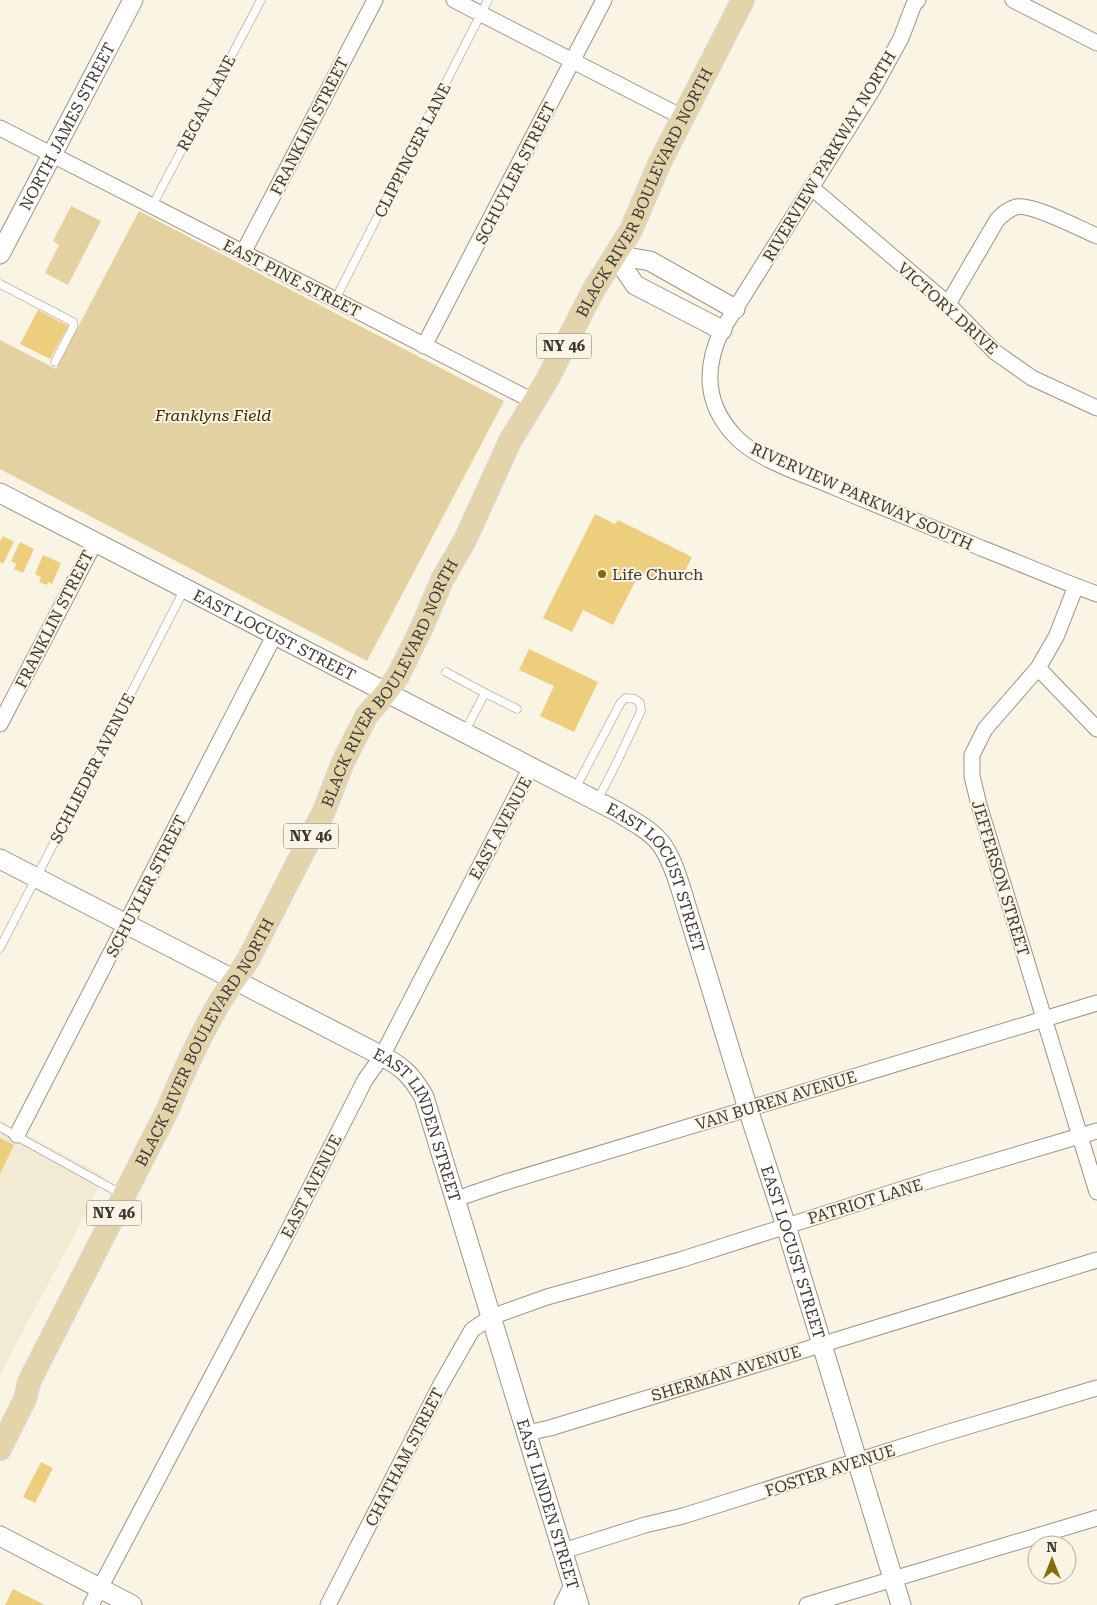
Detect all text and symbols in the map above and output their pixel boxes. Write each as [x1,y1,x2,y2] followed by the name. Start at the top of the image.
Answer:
[16,39,119,214] street label: NORTH JAMES STREET
[759,48,900,265] street label: RIVERVIEW PARKWAY NORTH
[173,52,240,154] street label: REGAN LANE
[267,54,353,198] street label: FRANKLIN STREET
[572,65,717,320] street label: BLACK RIVER BOULEVARD NORTH
[370,80,455,221] street label: CLIPPINGER LANE
[471,99,560,247] street label: SCHUYLER STREET
[220,235,364,322] street label: EAST PINE STREET
[894,258,1002,358] street label: VICTORY DRIVE
[536,334,592,358] road number: NY 46
[154,406,271,425] park label: Franklyns Field
[748,439,976,554] street label: RIVERVIEW PARKWAY SOUTH
[12,547,98,691] street label: FRANKLIN STREET
[318,556,462,810] street label: BLACK RIVER BOULEVARD NORTH
[612,565,703,584] place label: Life Church
[596,568,608,580] marker: Life Church
[190,585,359,685] street label: EAST LOCUST STREET
[46,690,139,847] street label: SCHLIEDER AVENUE
[465,774,536,883] street label: EAST AVENUE
[968,798,1033,959] street label: JEFFERSON STREET
[603,799,709,955] street label: EAST LOCUST STREET
[102,812,191,960] street label: SCHUYLER STREET
[284,824,338,848] road number: NY 46
[131,915,278,1170] street label: BLACK RIVER BOULEVARD NORTH
[370,1044,465,1205] street label: EAST LINDEN STREET
[693,1067,859,1134] street label: VAN BUREN AVENUE
[277,1131,346,1241] street label: EAST AVENUE
[757,1163,829,1341] street label: EAST LOCUST STREET
[805,1175,925,1228] street label: PATRIOT LANE
[86,1200,142,1226] road number: NY 46
[649,1342,803,1405] street label: SHERMAN AVENUE
[361,1385,448,1530] street label: CHATHAM STREET
[513,1417,583,1592] street label: EAST LINDEN STREET
[763,1440,898,1500] street label: FOSTER AVENUE
[1027,1535,1077,1585] north arrow
[1047,1539,1058,1555] text: N

